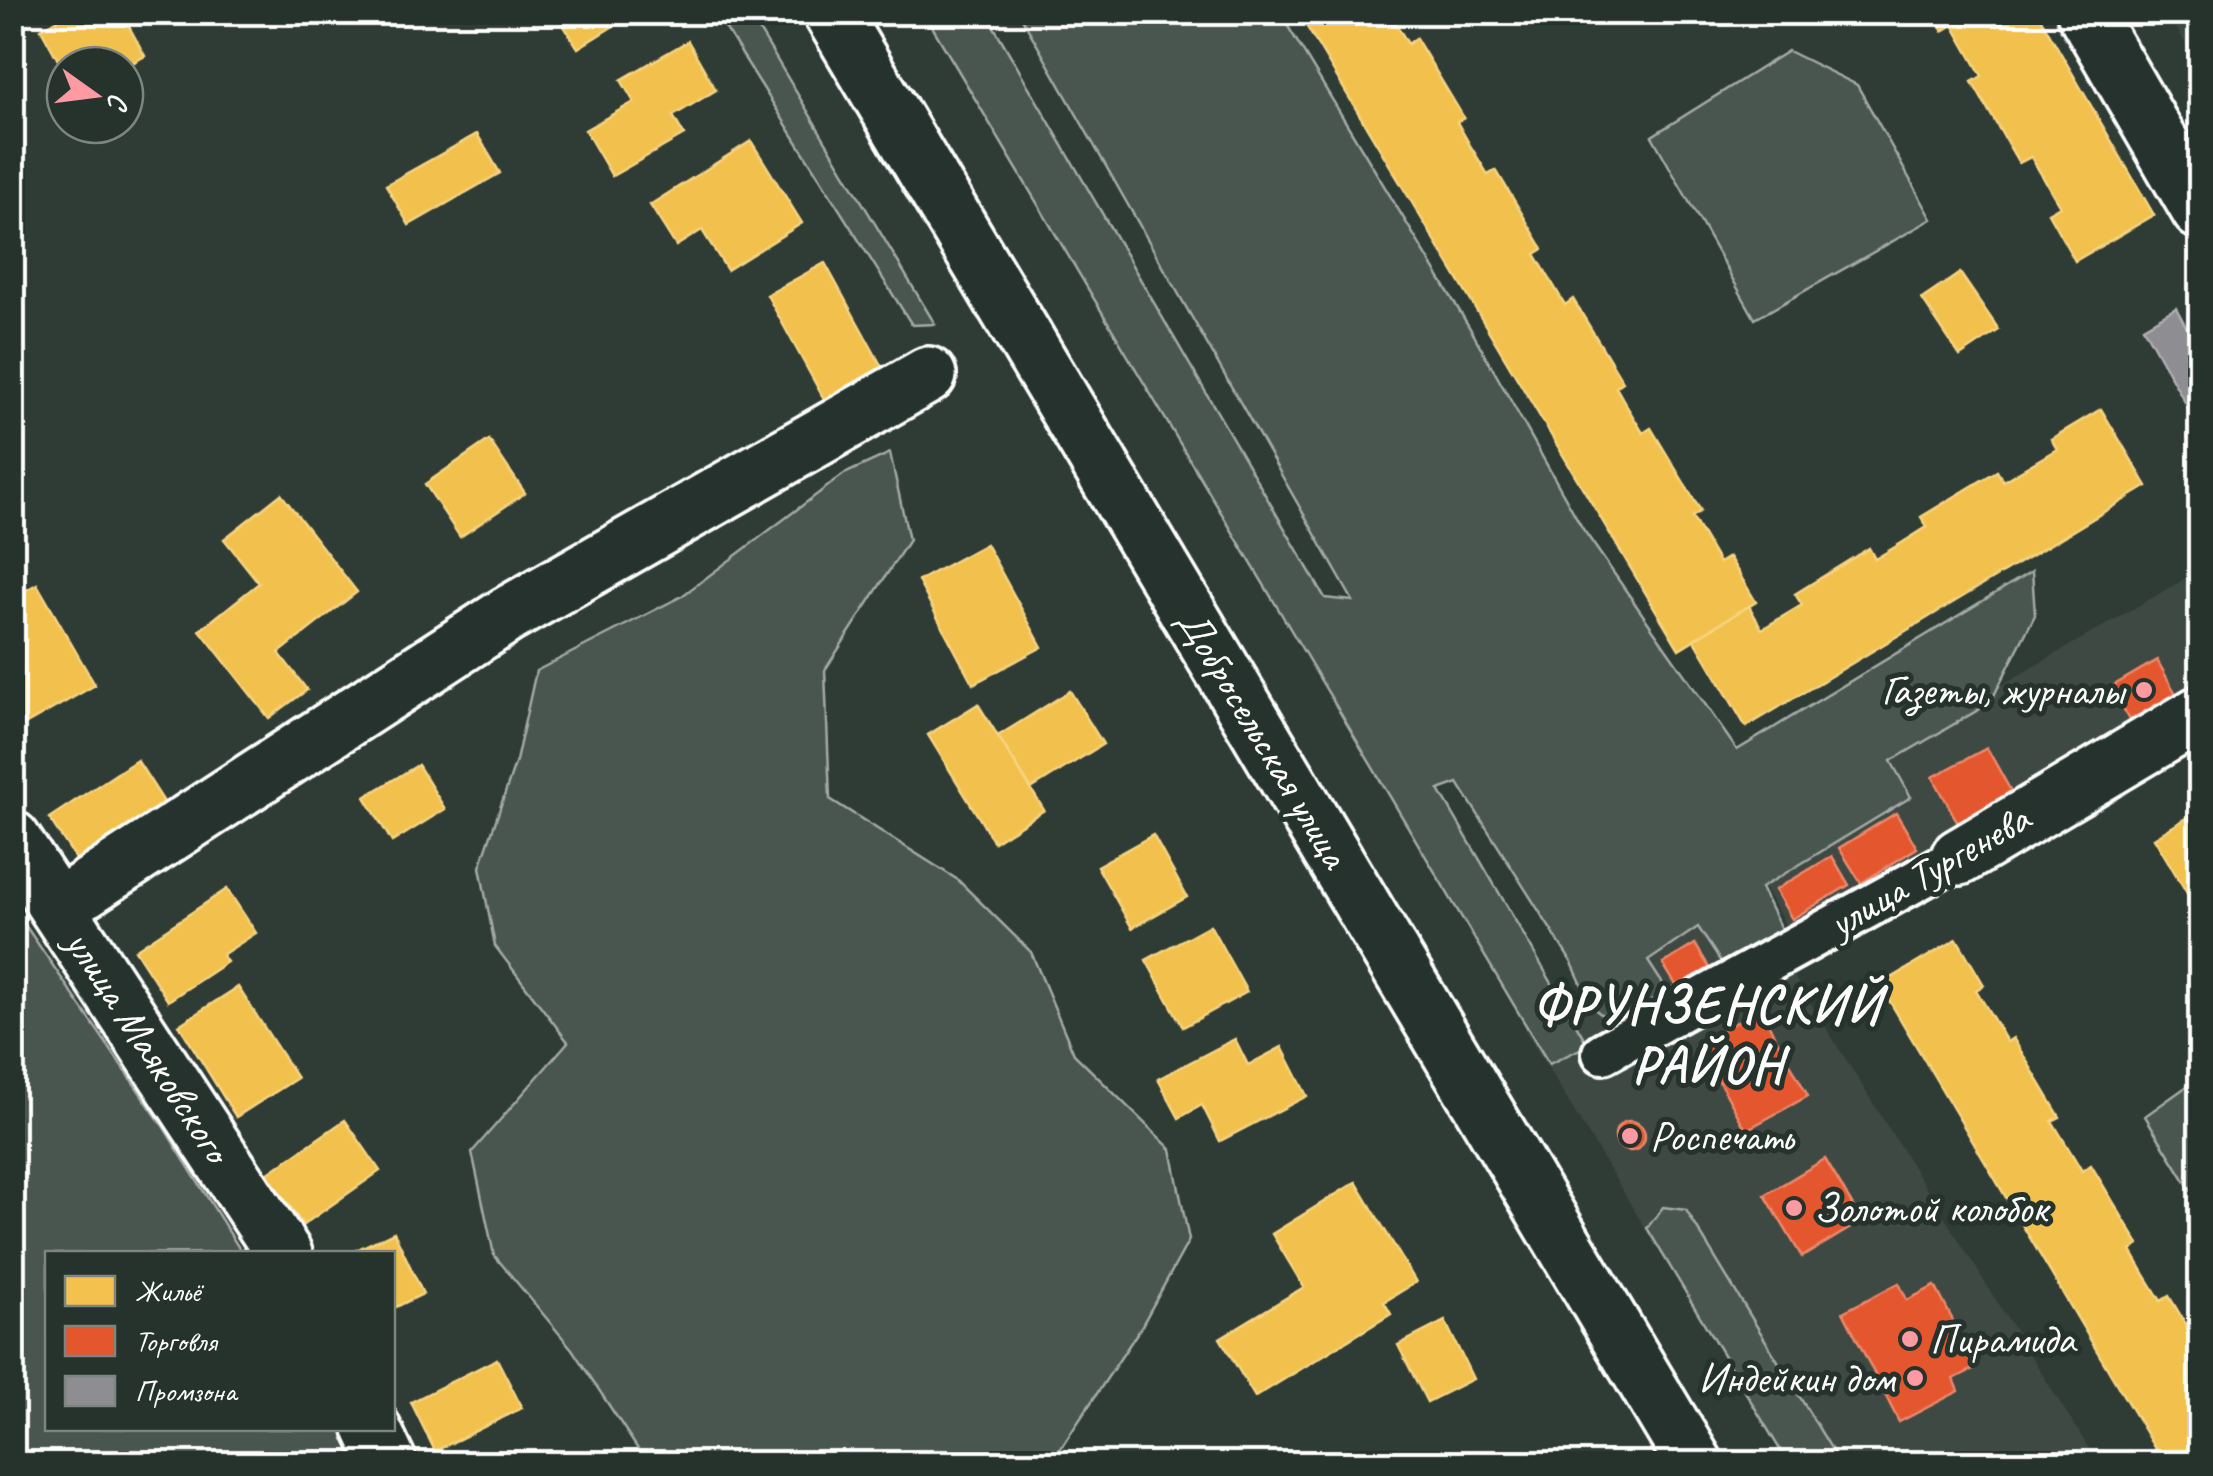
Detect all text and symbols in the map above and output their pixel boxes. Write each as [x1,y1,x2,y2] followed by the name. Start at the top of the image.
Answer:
[45,45,145,145] north arrow
[99,90,137,115] text: С
[1165,599,1363,880] street label: Добросельская улица
[1881,664,2127,717] place label: Газеты, журналы
[2133,679,2155,701] marker: Газеты, журналы
[1816,791,2041,951] street label: улица Тургенева
[51,917,245,1176] street label: улица Маяковского
[1534,972,1889,1098] district label: ФРУНЗЕНСКИЙ РАЙОН
[1650,1110,1796,1163] place label: Роспечать
[1619,1125,1641,1147] marker: Роспечать
[1814,1182,2051,1235] place label: Золотой колобок
[1783,1197,1805,1219] marker: Золотой колобок
[45,1251,395,1431] legend
[135,1272,204,1310] text: Жильё
[1930,1313,2078,1366] place label: Пирамида
[135,1322,219,1360] text: Торговля
[1899,1328,1921,1350] marker: Пирамида
[1698,1352,1897,1405] place label: Индейкин дом
[1904,1367,1926,1389] marker: Индейкин дом
[135,1372,239,1410] text: Промзона

